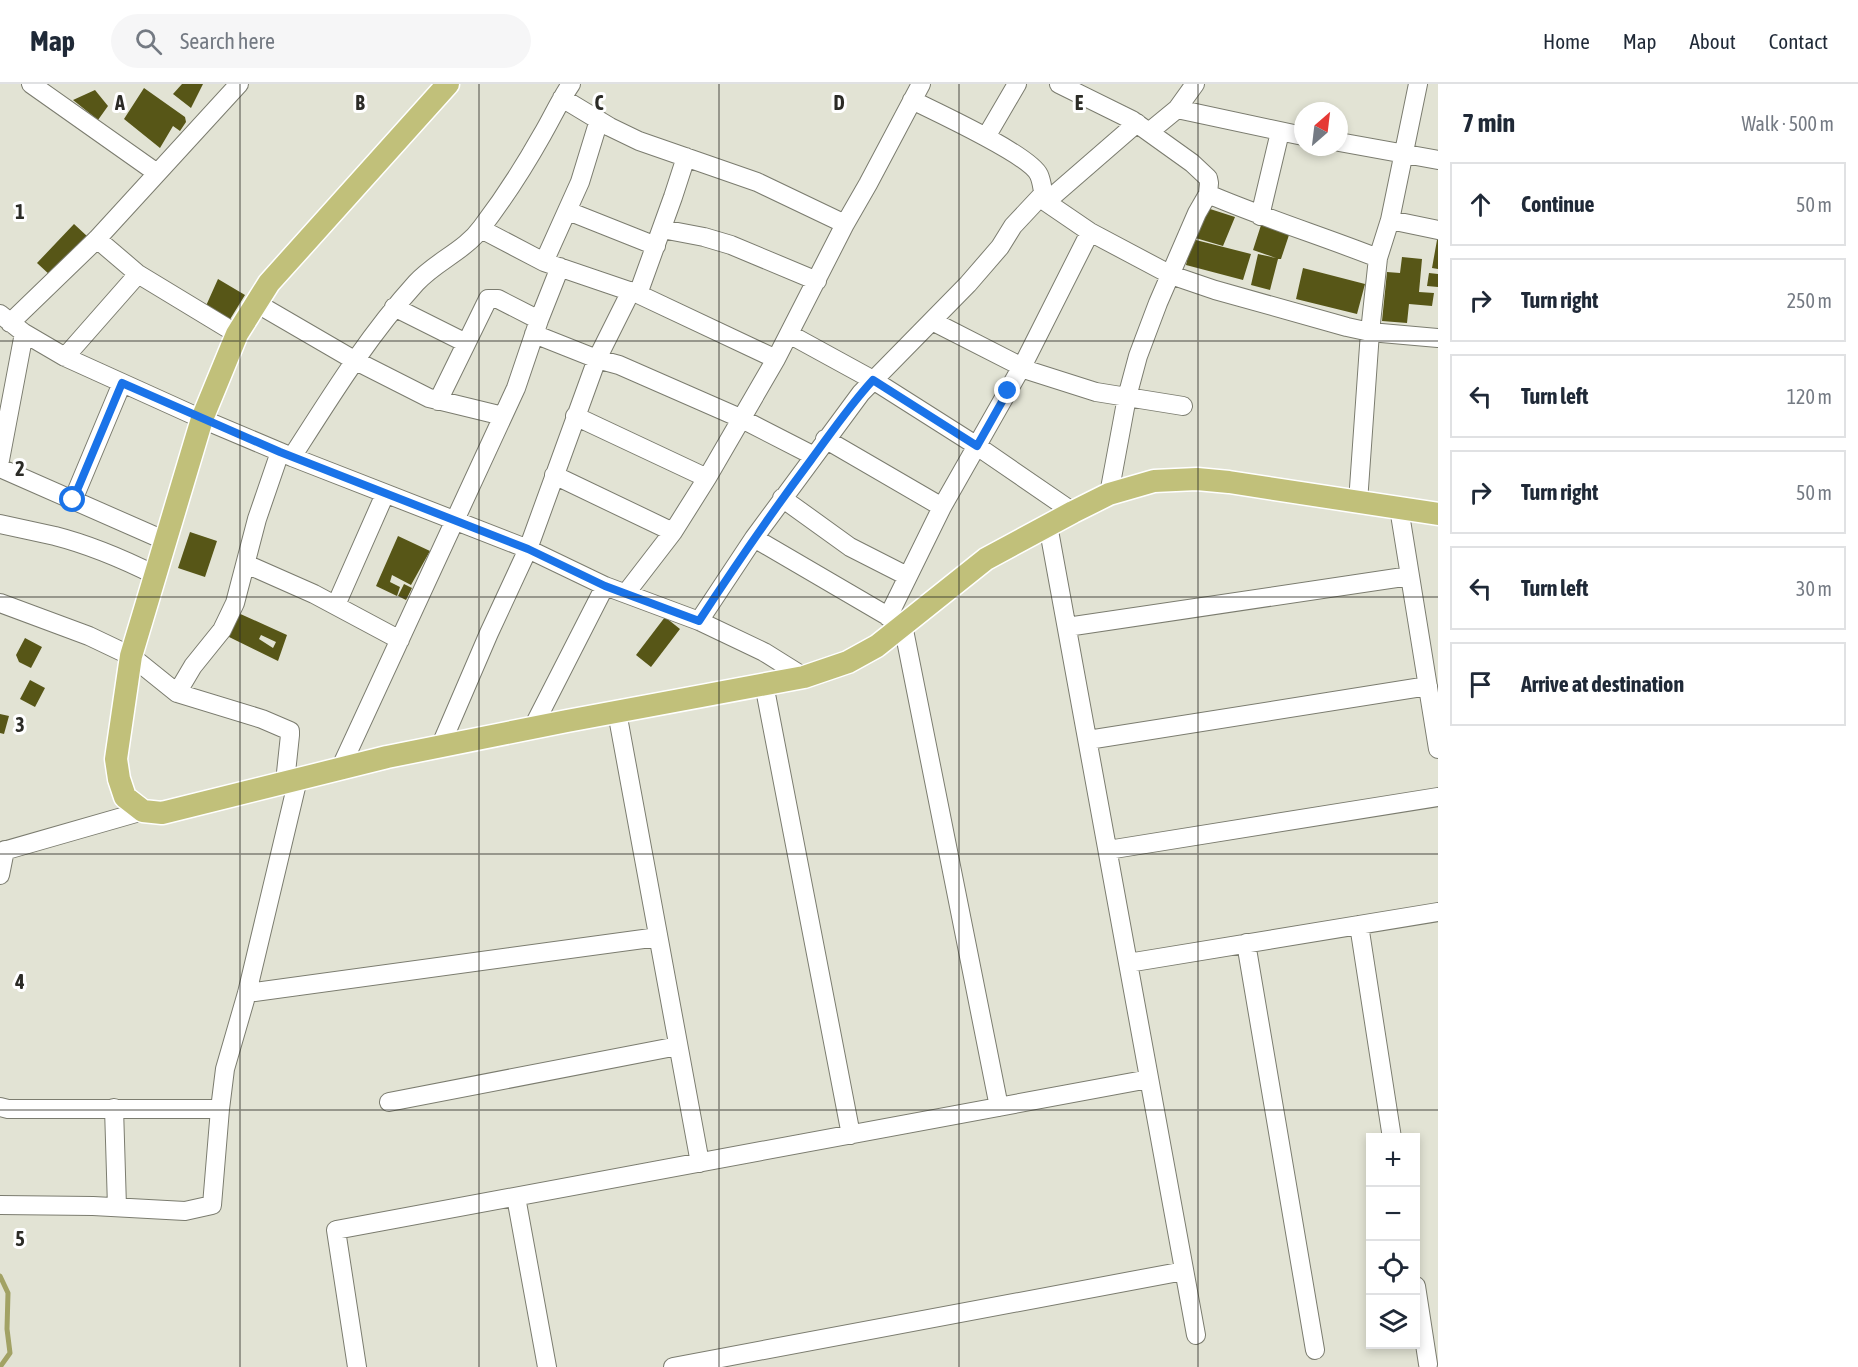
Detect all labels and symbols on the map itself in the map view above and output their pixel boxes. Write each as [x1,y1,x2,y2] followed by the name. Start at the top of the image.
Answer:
[114,91,125,114] text: A
[355,91,365,114] text: B
[595,91,604,114] text: C
[833,91,845,114] text: D
[1075,91,1084,114] text: E
[1294,102,1348,156] north arrow
[15,200,25,223] text: 1
[994,377,1020,403] route end
[15,457,25,480] text: 2
[59,486,85,512] route start
[15,713,25,736] text: 3
[14,970,25,993] text: 4
[15,1227,25,1250] text: 5

